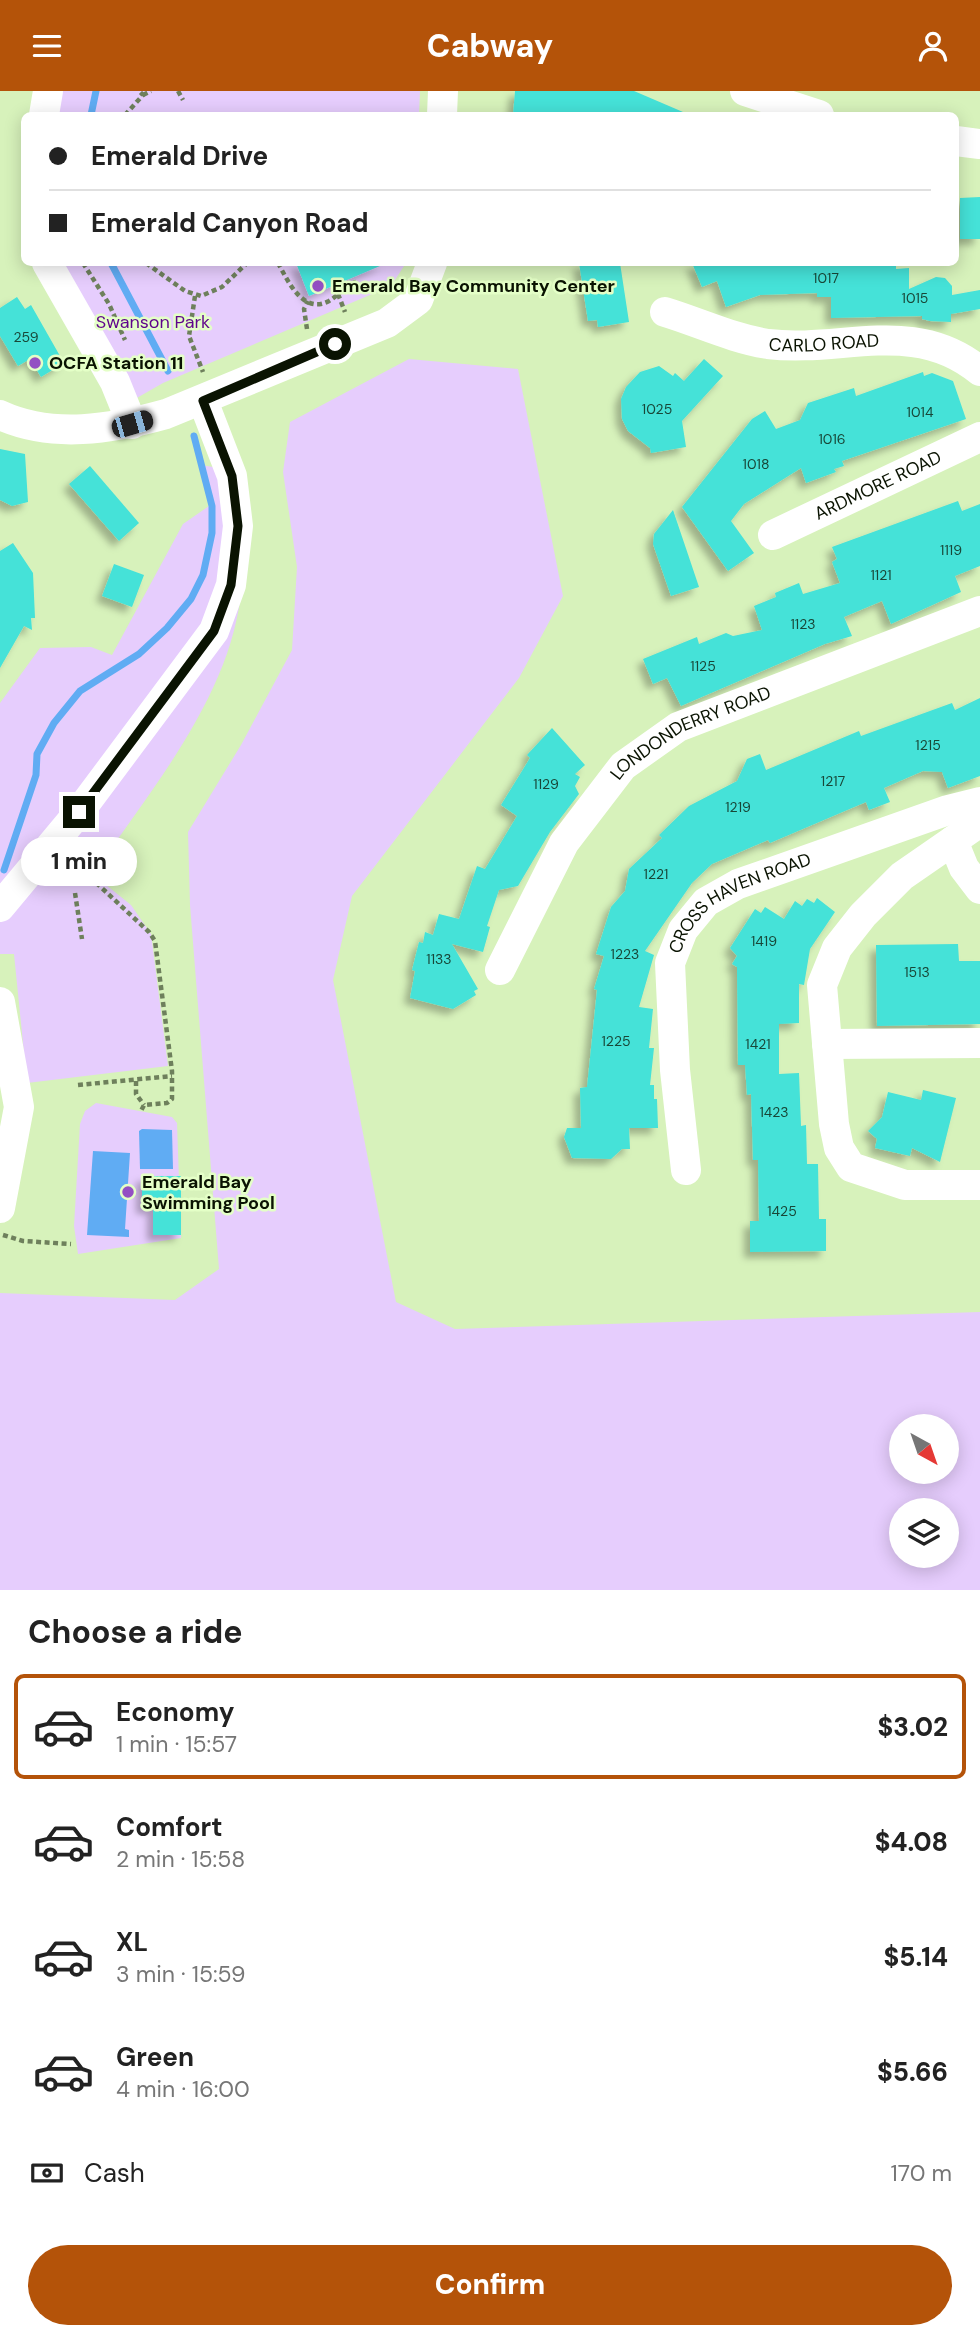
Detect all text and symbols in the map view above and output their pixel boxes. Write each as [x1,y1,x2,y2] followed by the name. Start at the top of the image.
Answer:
[427,25,553,67] text: Cabway
[28,27,66,65] icon: menu
[914,27,952,65] icon: person
[91,139,268,173] text: Emerald Drive
[91,206,369,240] text: Emerald Canyon Road
[813,269,839,287] house number: 1017
[332,274,615,298] place label: Emerald Bay Community Center
[310,278,326,294] marker: Emerald Bay Community Center
[902,289,928,307] house number: 1015
[96,310,210,334] park label: Swanson Park
[14,328,39,346] house number: 259
[319,328,351,360] route start
[768,329,880,358] street label: CARLO ROAD
[49,351,183,375] place label: OCFA Station 11
[27,355,43,371] marker: OCFA Station 11
[642,400,672,418] house number: 1025
[907,403,934,421] house number: 1014
[109,408,156,440] car
[818,430,846,448] house number: 1016
[810,445,945,526] street label: ARDMORE ROAD
[743,455,769,473] house number: 1018
[940,541,962,559] house number: 1119
[870,566,892,584] house number: 1121
[790,615,816,633] house number: 1123
[690,657,716,675] house number: 1125
[605,680,774,785] street label: LONDONDERRY ROAD
[915,736,941,754] house number: 1215
[821,772,845,790] house number: 1217
[533,775,559,793] house number: 1129
[63,796,95,828] route end
[725,798,751,816] house number: 1219
[21,837,137,885] callout: 1 min
[51,846,107,876] text: 1 min
[663,847,814,957] street label: CROSS HAVEN ROAD
[644,865,668,883] house number: 1221
[751,932,777,950] house number: 1419
[611,945,639,963] house number: 1223
[426,950,452,968] house number: 1133
[904,963,930,981] house number: 1513
[601,1032,631,1050] house number: 1225
[745,1035,771,1053] house number: 1421
[759,1103,789,1121] house number: 1423
[142,1170,275,1215] place label: Emerald Bay Swimming Pool
[120,1184,136,1200] marker: Emerald Bay Swimming Pool
[767,1202,797,1220] house number: 1425
[889,1414,959,1484] north arrow
[889,1414,959,1568] map controls
[889,1498,959,1568] button: layers
[28,1611,243,1653] text: Choose a ride
[32,1695,95,1758] icon: car
[116,1695,234,1729] text: Economy
[878,1710,948,1744] text: $3.02
[116,1729,237,1759] text: 1 min · 15:57
[32,1810,95,1873] icon: car
[116,1810,222,1844] text: Comfort
[875,1825,948,1859] text: $4.08
[116,1844,245,1874] text: 2 min · 15:58
[32,1925,95,1988] icon: car
[116,1925,148,1959] text: XL
[884,1940,948,1974] text: $5.14
[116,1959,245,1989] text: 3 min · 15:59
[32,2040,95,2103] icon: car
[116,2040,194,2074] text: Green
[877,2055,948,2089] text: $5.66
[116,2074,250,2104] text: 4 min · 16:00
[28,2154,66,2192] icon: cash
[84,2156,145,2190] text: Cash
[891,2158,952,2188] text: 170 m
[28,2245,952,2325] button: Confirm

